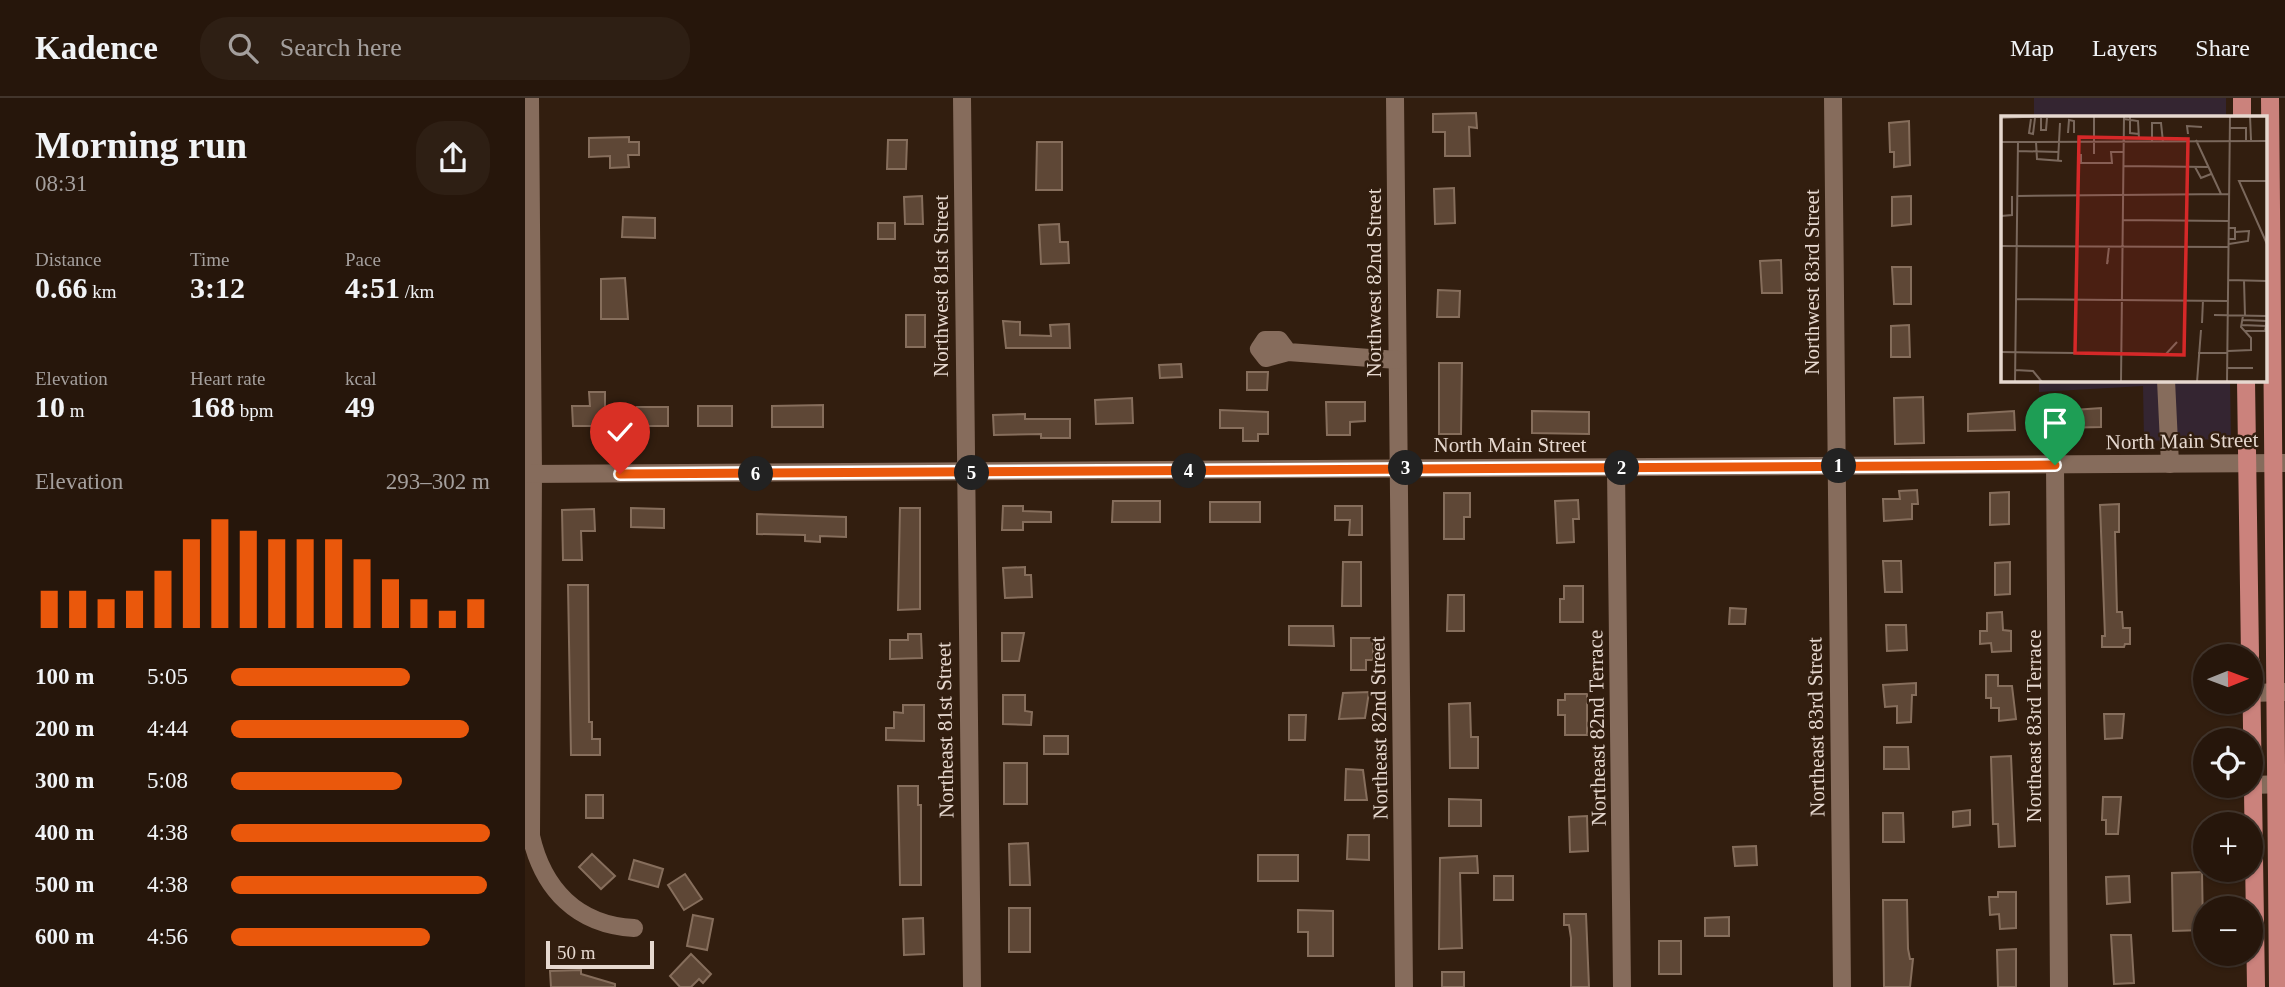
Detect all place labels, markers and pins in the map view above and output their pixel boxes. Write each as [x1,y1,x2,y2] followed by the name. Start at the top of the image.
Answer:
[2025,393,2085,465] pin
[590,402,650,474] pin
[1821,448,1857,484] pin: 1
[1389,450,1423,486] pin: 3
[1605,450,1639,486] pin: 2
[1171,454,1207,488] pin: 4
[739,456,773,492] pin: 6
[955,456,989,490] pin: 5

